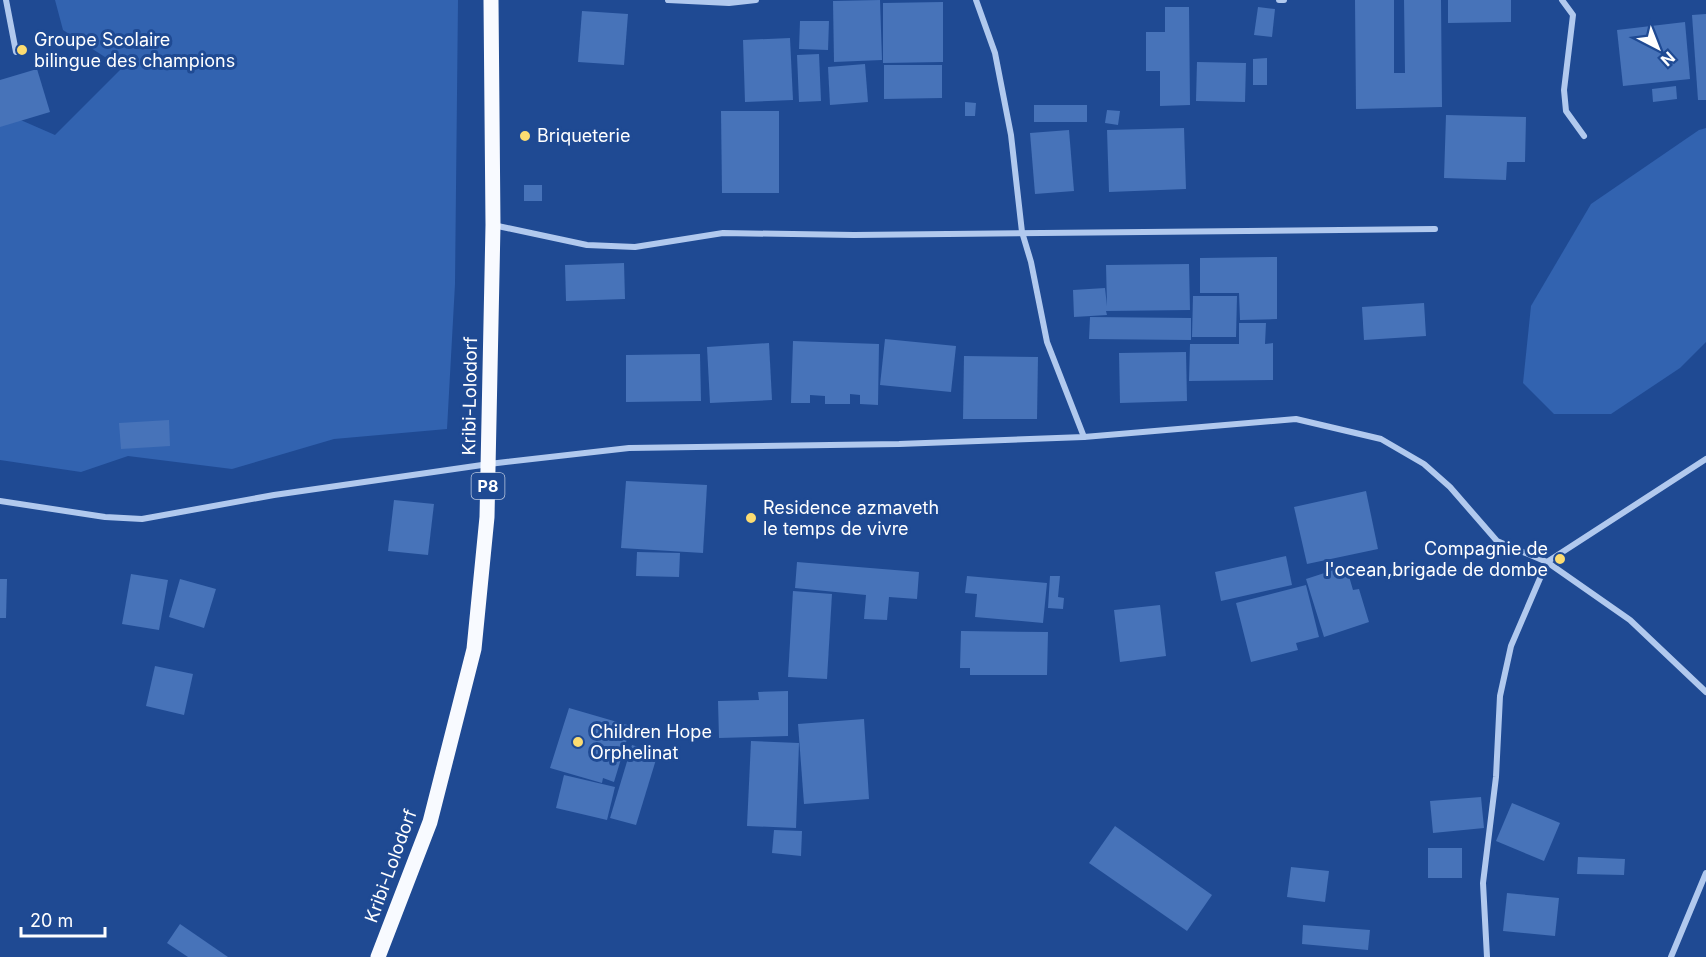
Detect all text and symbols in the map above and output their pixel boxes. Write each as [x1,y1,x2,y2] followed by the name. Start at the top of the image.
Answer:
[1628,18,1688,78] north arrow
[34,29,235,71] place label: Groupe Scolaire bilingue des champions
[15,43,29,57] marker: Groupe Scolaire bilingue des champions
[1657,48,1679,71] text: N
[537,125,630,146] place label: Briqueterie
[518,129,532,143] marker: Briqueterie
[458,336,481,456] street label: Kribi-Lolodorf
[472,473,504,499] road number: P8
[763,497,939,539] place label: Residence azmaveth le temps de vivre
[744,511,758,525] marker: Residence azmaveth le temps de vivre
[1325,538,1548,580] place label: Compagnie de l'ocean,brigade de dombe
[1553,552,1567,566] marker: Compagnie de l'ocean,brigade de dombe
[590,721,712,763] place label: Children Hope Orphelinat
[571,735,585,749] marker: Children Hope Orphelinat
[360,806,421,925] street label: Kribi-Lolodorf
[21,900,105,938] scale bar
[30,910,73,931] text: 20 m

